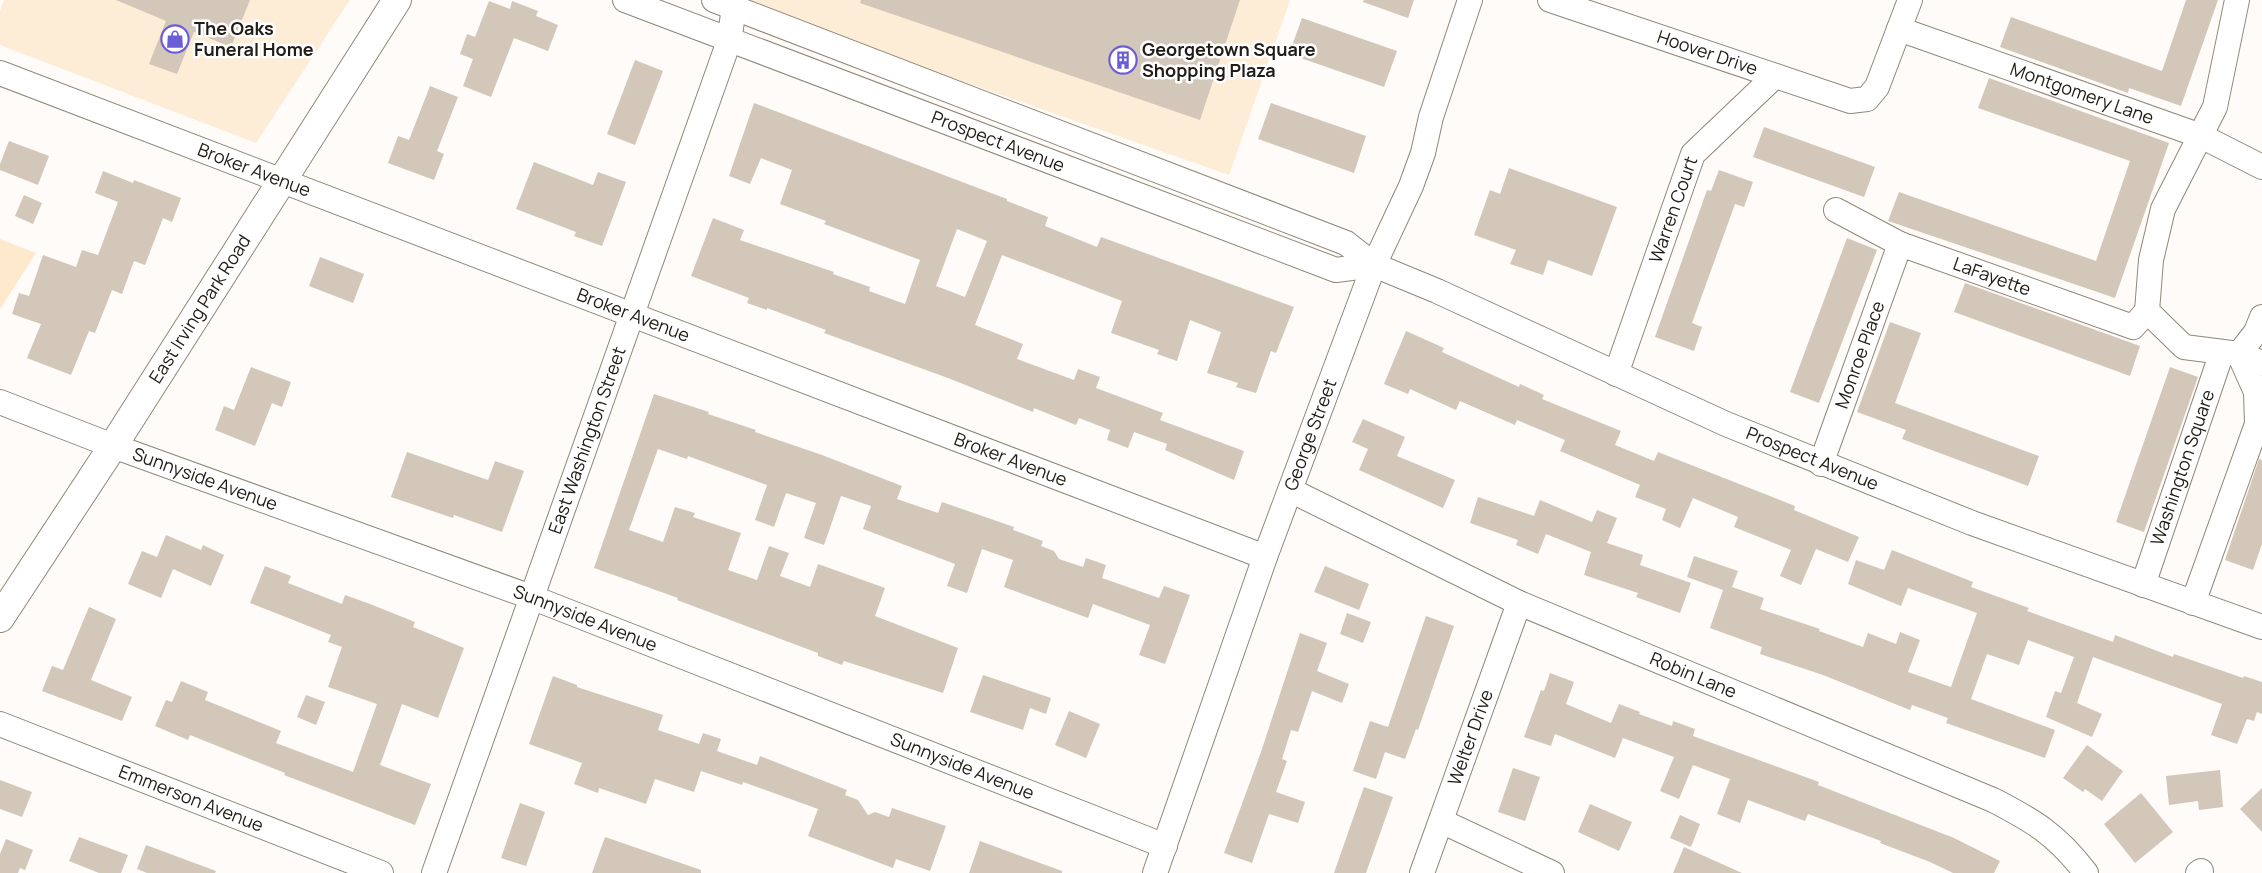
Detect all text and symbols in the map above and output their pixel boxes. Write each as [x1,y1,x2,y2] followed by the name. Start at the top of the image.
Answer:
[194,16,314,61] place label: The Oaks Funeral Home
[160,24,190,54] shop icon: The Oaks Funeral Home
[1654,24,1761,80] street label: Hoover Drive
[1142,37,1316,82] place label: Georgetown Square Shopping Plaza
[1108,45,1138,75] building icon: Georgetown Square Shopping Plaza
[2007,56,2157,129] street label: Montgomery Lane
[928,104,1068,177] street label: Prospect Avenue
[194,137,314,202] street label: Broker Avenue
[1643,153,1702,266] street label: Warren Court
[143,230,256,388] street label: East Irving Park Road
[1950,251,2034,301] street label: LaFayette
[574,282,693,347] street label: Broker Avenue
[1829,297,1890,412] street label: Monroe Place
[542,343,631,537] street label: East Washington Street
[1278,375,1341,494] street label: George Street
[2144,386,2219,548] street label: Washington Square
[1743,420,1882,495] street label: Prospect Avenue
[951,426,1071,491] street label: Broker Avenue
[129,441,281,515] street label: Sunnyside Avenue
[510,579,661,656] street label: Sunnyside Avenue
[1647,646,1740,703] street label: Robin Lane
[1442,686,1498,788] street label: Welter Drive
[887,726,1038,804] street label: Sunnyside Avenue
[115,759,267,837] street label: Emmerson Avenue

